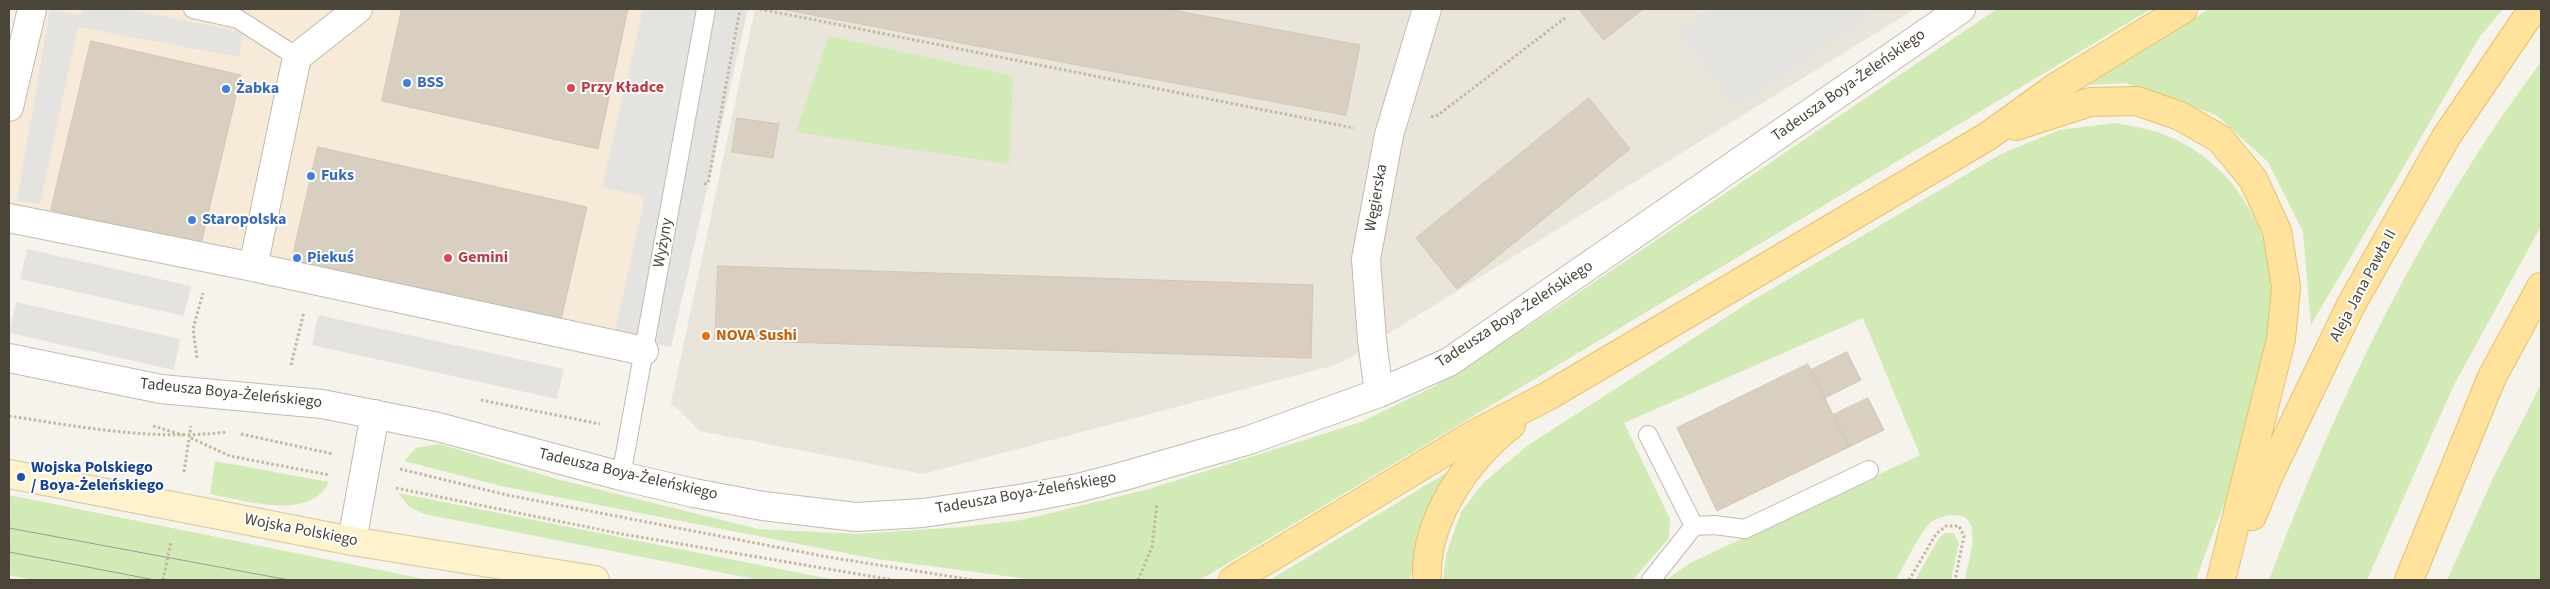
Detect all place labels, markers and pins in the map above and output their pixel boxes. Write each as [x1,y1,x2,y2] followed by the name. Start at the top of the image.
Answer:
[417,73,444,93] place label: BSS
[401,77,413,89] marker: BSS
[581,78,664,98] place label: Przy Kładce
[236,79,279,99] place label: Żabka
[565,82,577,94] marker: Przy Kładce
[220,83,232,95] marker: Żabka
[321,166,354,186] place label: Fuks
[305,170,317,182] marker: Fuks
[202,210,287,230] place label: Staropolska
[186,214,198,226] marker: Staropolska
[307,248,354,268] place label: Piekuś
[458,248,508,268] place label: Gemini
[291,252,303,264] marker: Piekuś
[442,252,454,264] marker: Gemini
[716,326,797,346] place label: NOVA Sushi
[700,330,712,342] marker: NOVA Sushi
[31,458,164,496] place label: Wojska Polskiego / Boya-Żeleńskiego
[15,471,27,483] marker: Wojska Polskiego / Boya-Żeleńskiego

